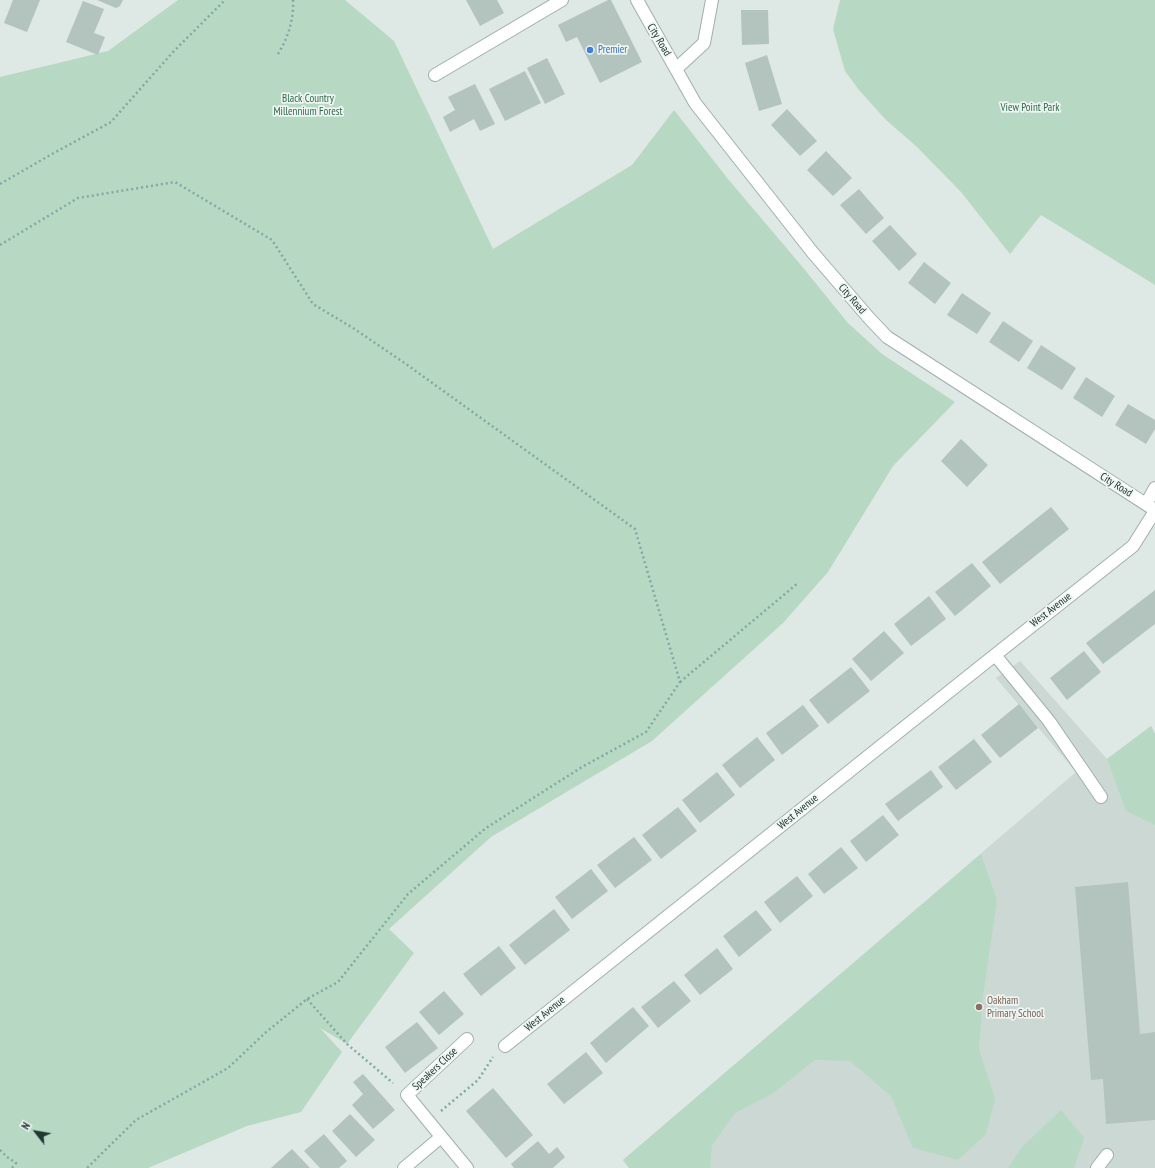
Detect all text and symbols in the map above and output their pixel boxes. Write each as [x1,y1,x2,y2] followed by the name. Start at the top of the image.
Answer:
[644,21,674,59] street label: City Road
[598,43,627,57] place label: Premier
[585,45,595,55] marker: Premier
[274,92,342,118] park label: Black Country Millennium Forest
[1000,101,1060,115] park label: View Point Park
[835,281,869,317] street label: City Road
[1097,470,1135,500] street label: City Road
[1028,590,1074,630] street label: West Avenue
[775,792,821,832] street label: West Avenue
[522,994,568,1034] street label: West Avenue
[987,994,1044,1020] place label: Oakham Primary School
[974,1002,984,1012] marker: Oakham Primary School
[410,1045,460,1093] street label: Speakers Close
[16,1112,56,1152] north arrow
[18,1120,33,1132] text: N

